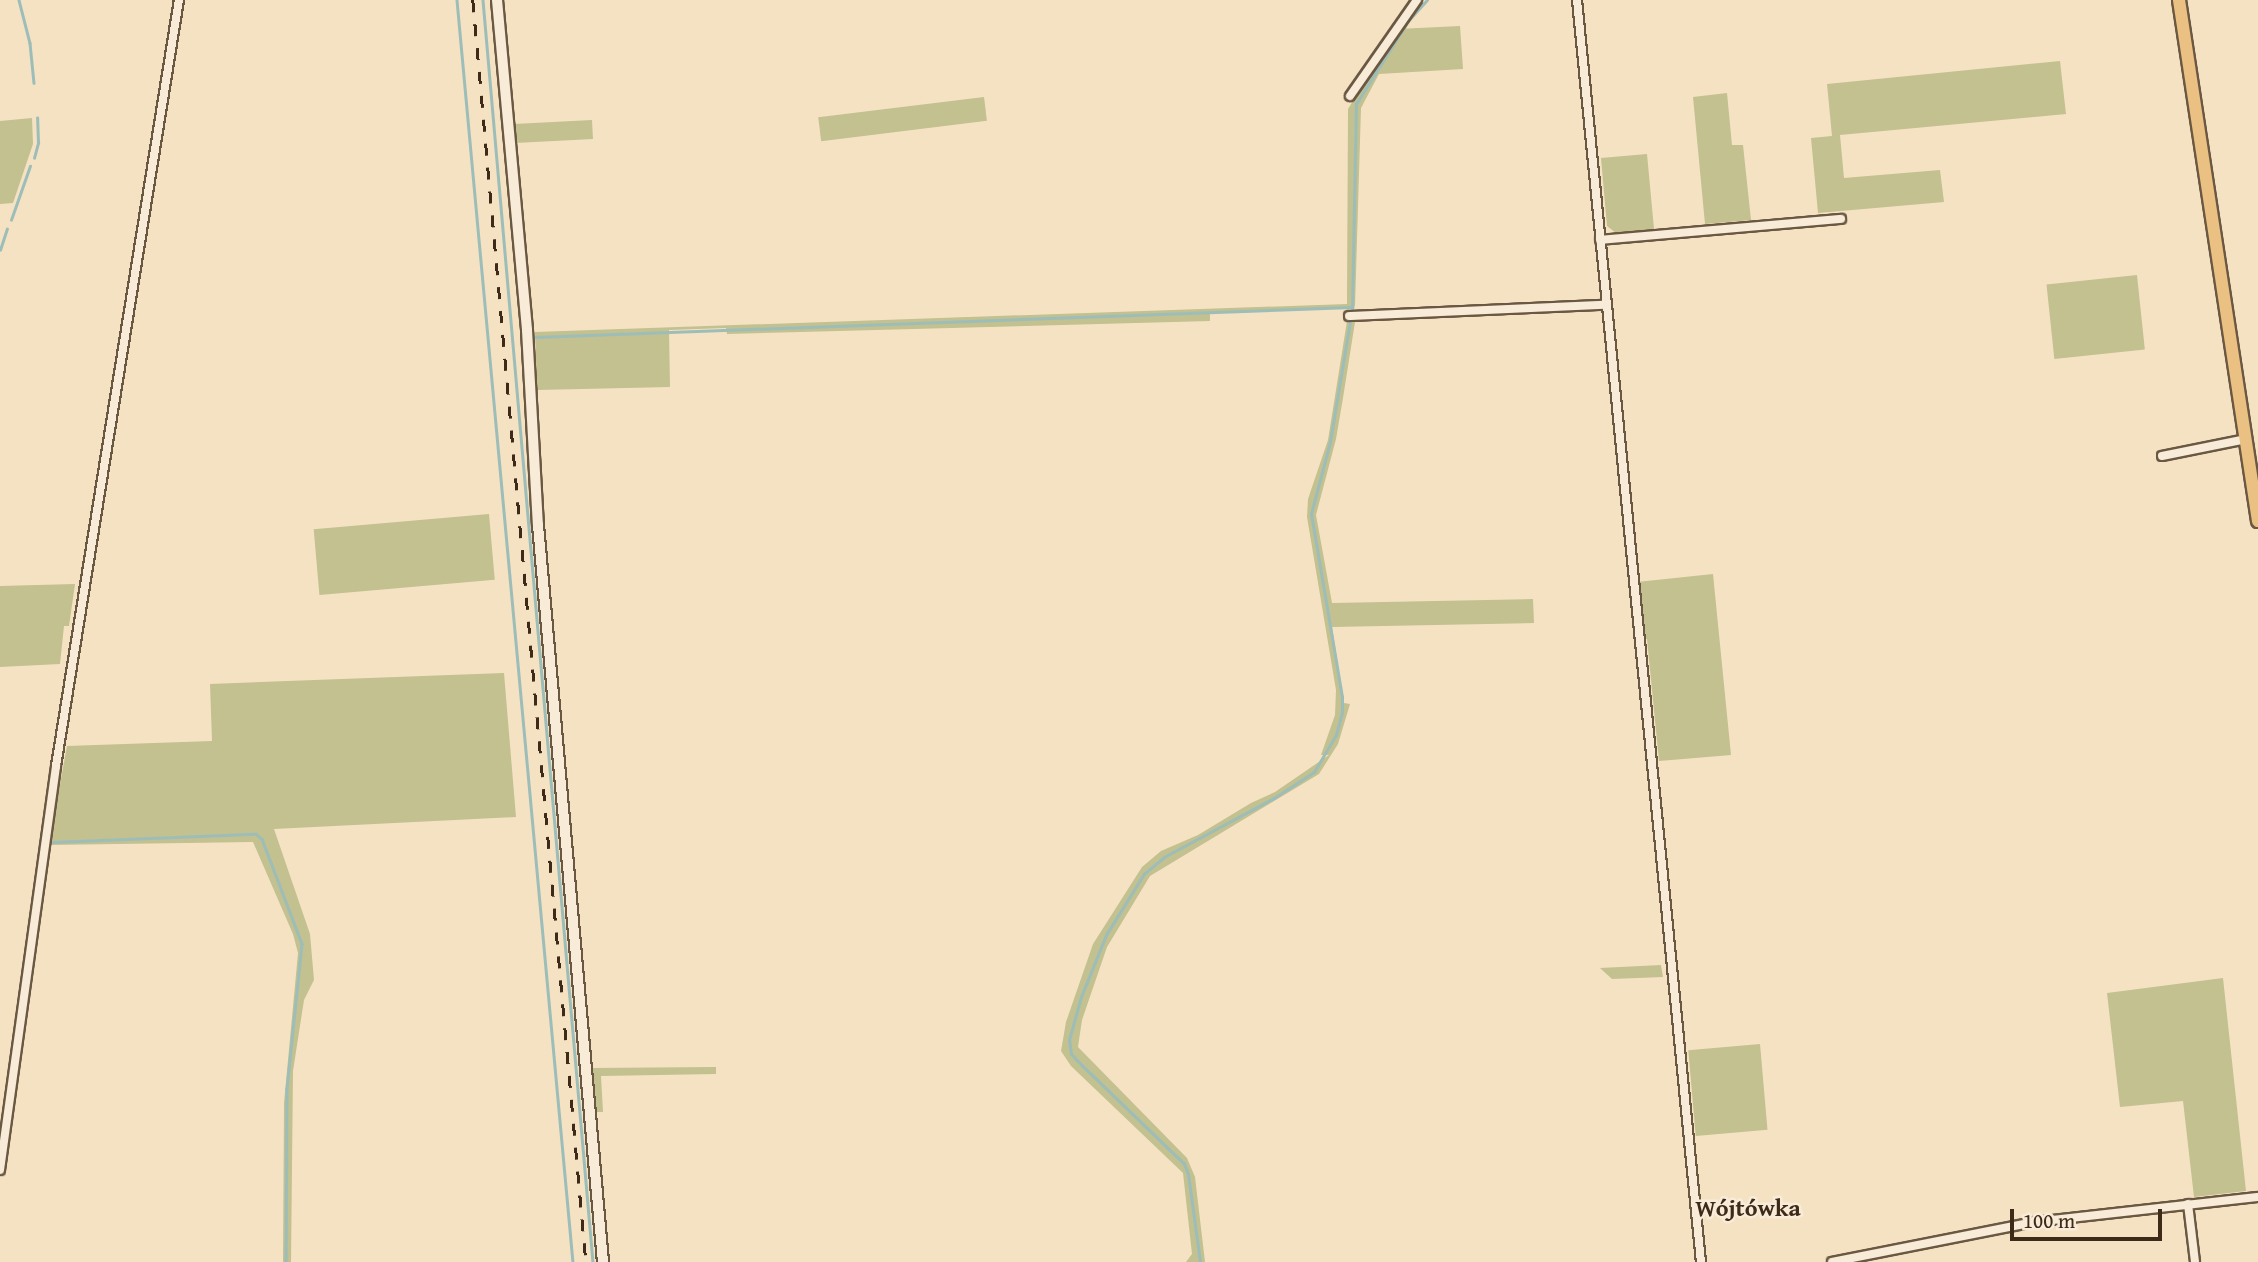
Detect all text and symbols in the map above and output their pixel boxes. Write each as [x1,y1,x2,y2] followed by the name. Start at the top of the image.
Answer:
[1695,1194,1801,1222] district label: Wójtówka
[2013,1196,2165,1240] scale bar
[2023,1205,2075,1236] text: 100 m

